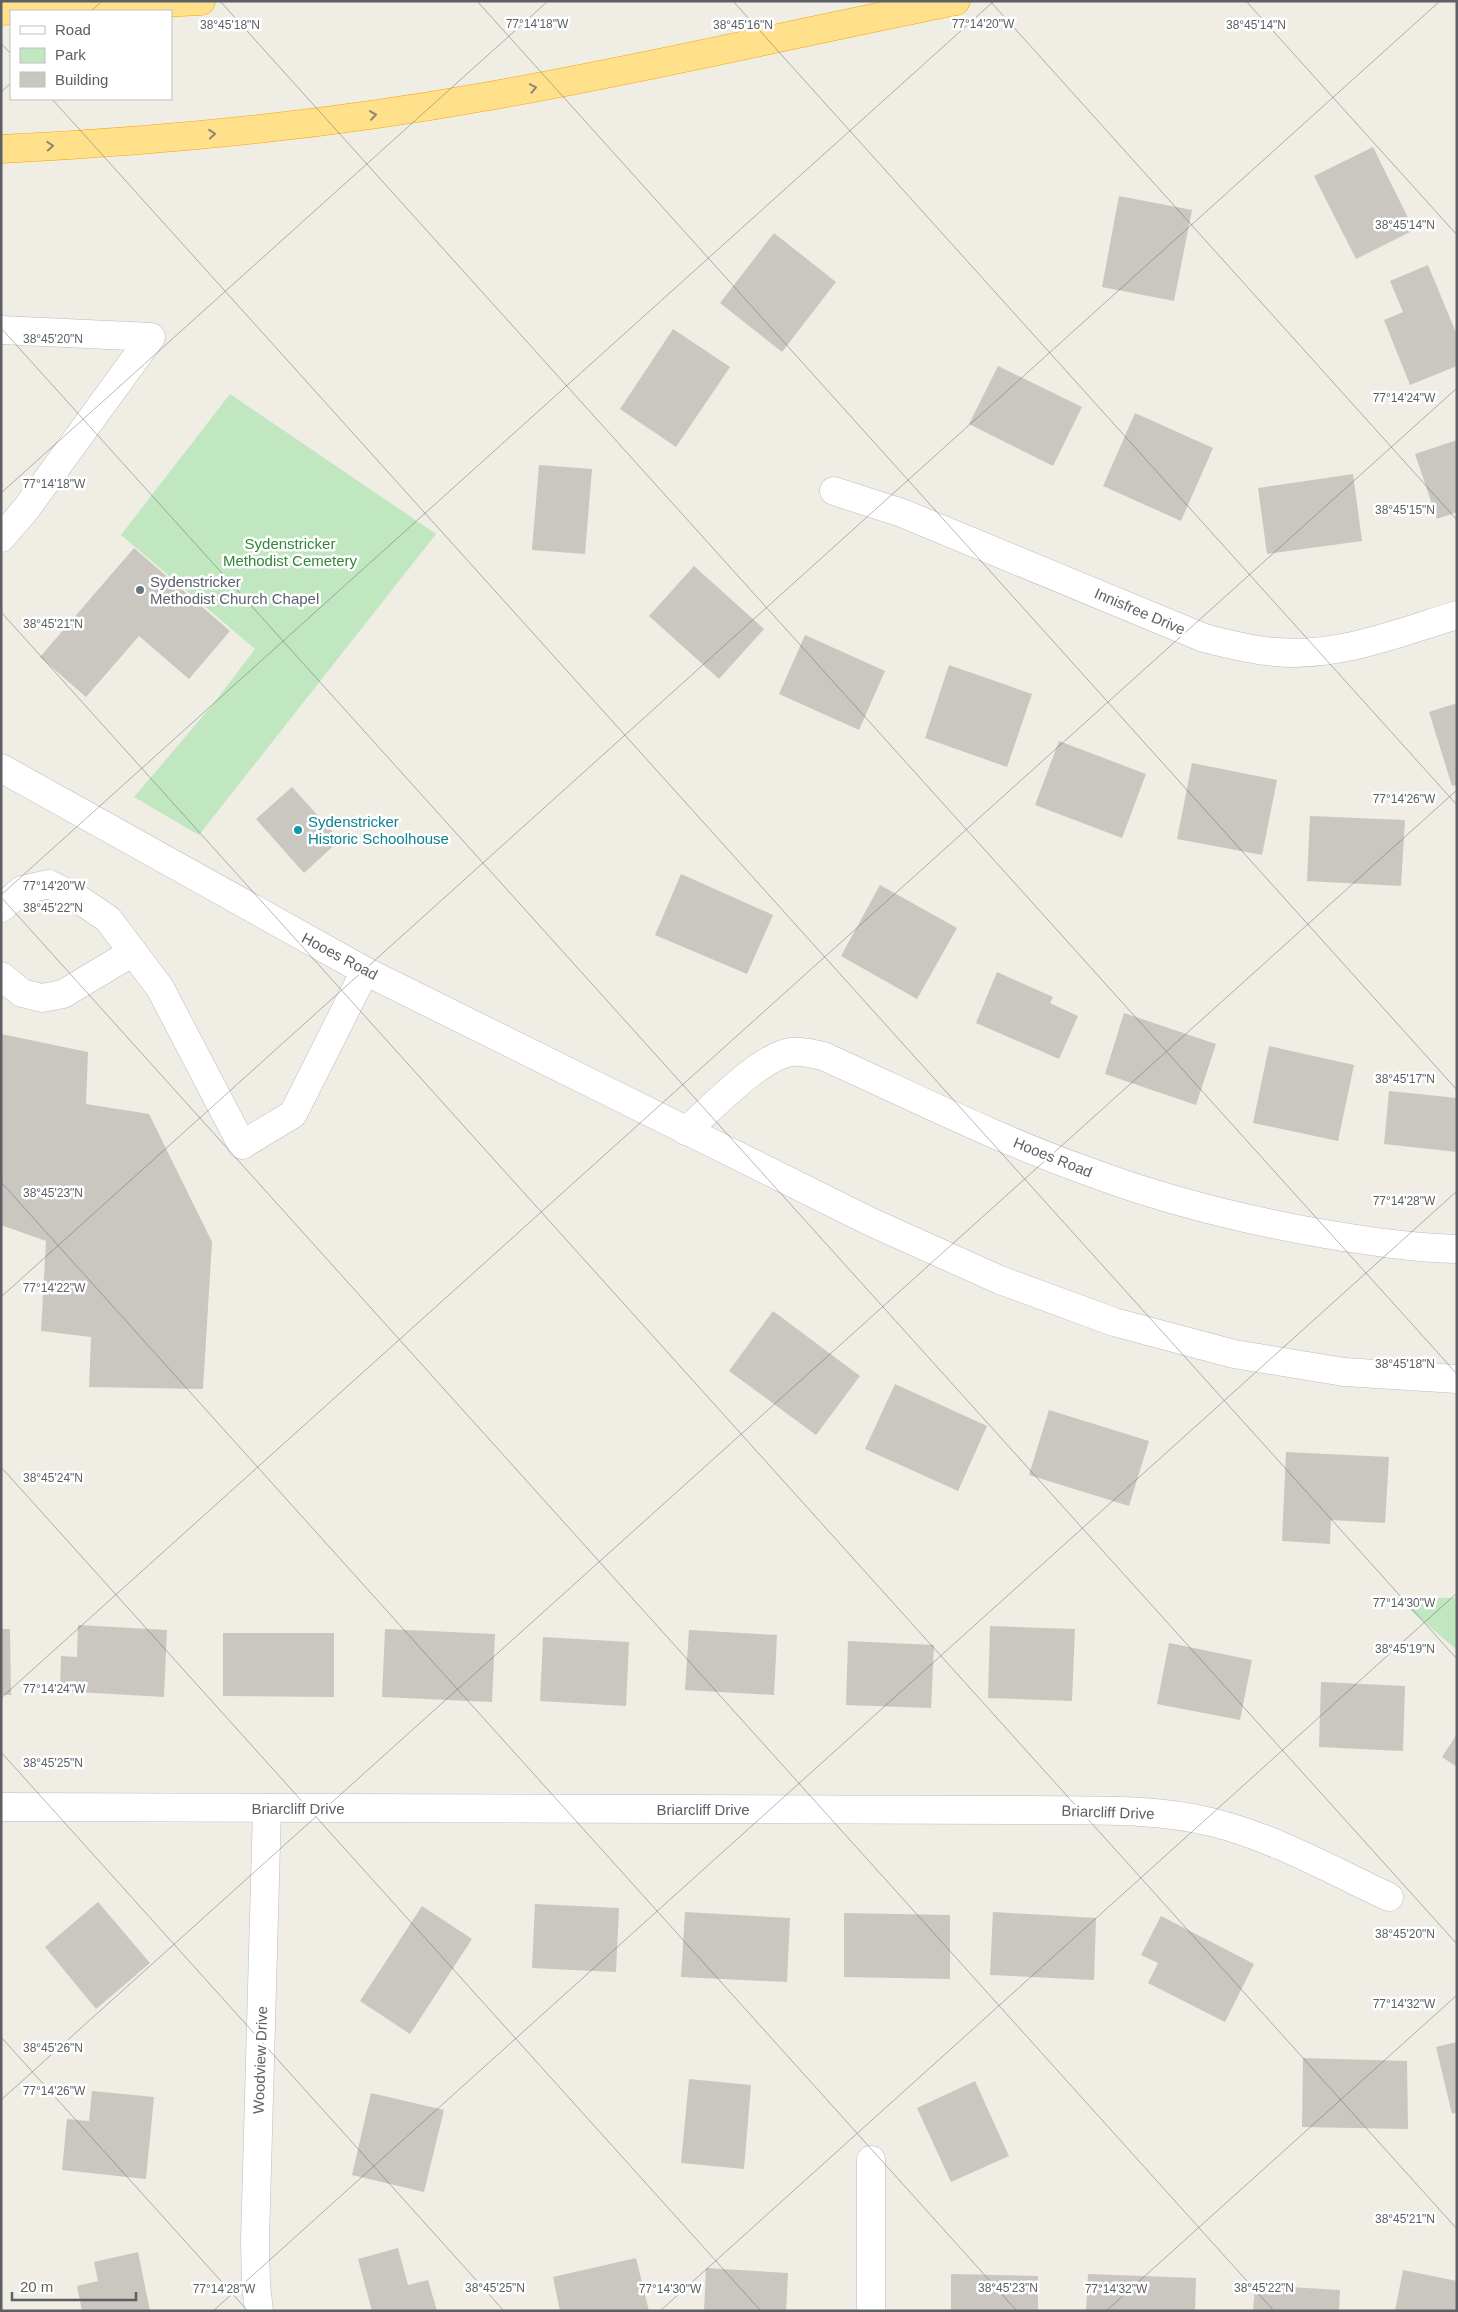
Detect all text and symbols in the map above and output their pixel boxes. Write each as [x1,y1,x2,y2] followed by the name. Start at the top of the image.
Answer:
[10,10,172,100] legend
[506,17,569,31] text: 77°14'18"W
[952,17,1015,31] text: 77°14'20"W
[200,18,260,32] text: 38°45'18"N
[713,18,773,32] text: 38°45'16"N
[1226,18,1286,32] text: 38°45'14"N
[55,21,91,38] text: Road
[55,46,86,63] text: Park
[55,71,108,88] text: Building
[529,83,538,93] one-way arrow
[369,110,378,120] one-way arrow
[208,128,216,139] one-way arrow
[46,141,54,152] one-way arrow
[1375,218,1435,232] text: 38°45'14"N
[23,332,83,346] text: 38°45'20"N
[1373,391,1436,405] text: 77°14'24"W
[23,477,86,491] text: 77°14'18"W
[1375,503,1435,517] text: 38°45'15"N
[223,535,358,569] park label: Sydenstricker Methodist Cemetery
[150,573,319,607] place label: Sydenstricker Methodist Church Chapel
[134,584,146,596] marker: Sydenstricker Methodist Church Chapel
[1092,584,1188,638] street label: Innisfree Drive
[23,617,83,631] text: 38°45'21"N
[1373,792,1436,806] text: 77°14'26"W
[308,813,449,847] place label: Sydenstricker Historic Schoolhouse
[292,824,304,836] marker: Sydenstricker Historic Schoolhouse
[23,879,86,893] text: 77°14'20"W
[23,901,83,915] text: 38°45'22"N
[299,929,381,983] street label: Hooes Road
[1375,1072,1435,1086] text: 38°45'17"N
[1011,1133,1095,1181] street label: Hooes Road
[23,1186,83,1200] text: 38°45'23"N
[1373,1194,1436,1208] text: 77°14'28"W
[23,1281,86,1295] text: 77°14'22"W
[1375,1357,1435,1371] text: 38°45'18"N
[23,1471,83,1485] text: 38°45'24"N
[1373,1596,1436,1610] text: 77°14'30"W
[1375,1642,1435,1656] text: 38°45'19"N
[23,1682,86,1696] text: 77°14'24"W
[23,1756,83,1770] text: 38°45'25"N
[251,1800,345,1817] street label: Briarcliff Drive
[656,1801,750,1818] street label: Briarcliff Drive
[1061,1802,1155,1822] street label: Briarcliff Drive
[1375,1927,1435,1941] text: 38°45'20"N
[1373,1997,1436,2011] text: 77°14'32"W
[250,2006,270,2114] street label: Woodview Drive
[23,2041,83,2055] text: 38°45'26"N
[23,2084,86,2098] text: 77°14'26"W
[1375,2212,1435,2226] text: 38°45'21"N
[12,2270,136,2302] scale bar
[20,2278,53,2295] text: 20 m
[465,2281,525,2295] text: 38°45'25"N
[978,2281,1038,2295] text: 38°45'23"N
[1234,2281,1294,2295] text: 38°45'22"N
[193,2282,256,2296] text: 77°14'28"W
[639,2282,702,2296] text: 77°14'30"W
[1085,2282,1148,2296] text: 77°14'32"W

